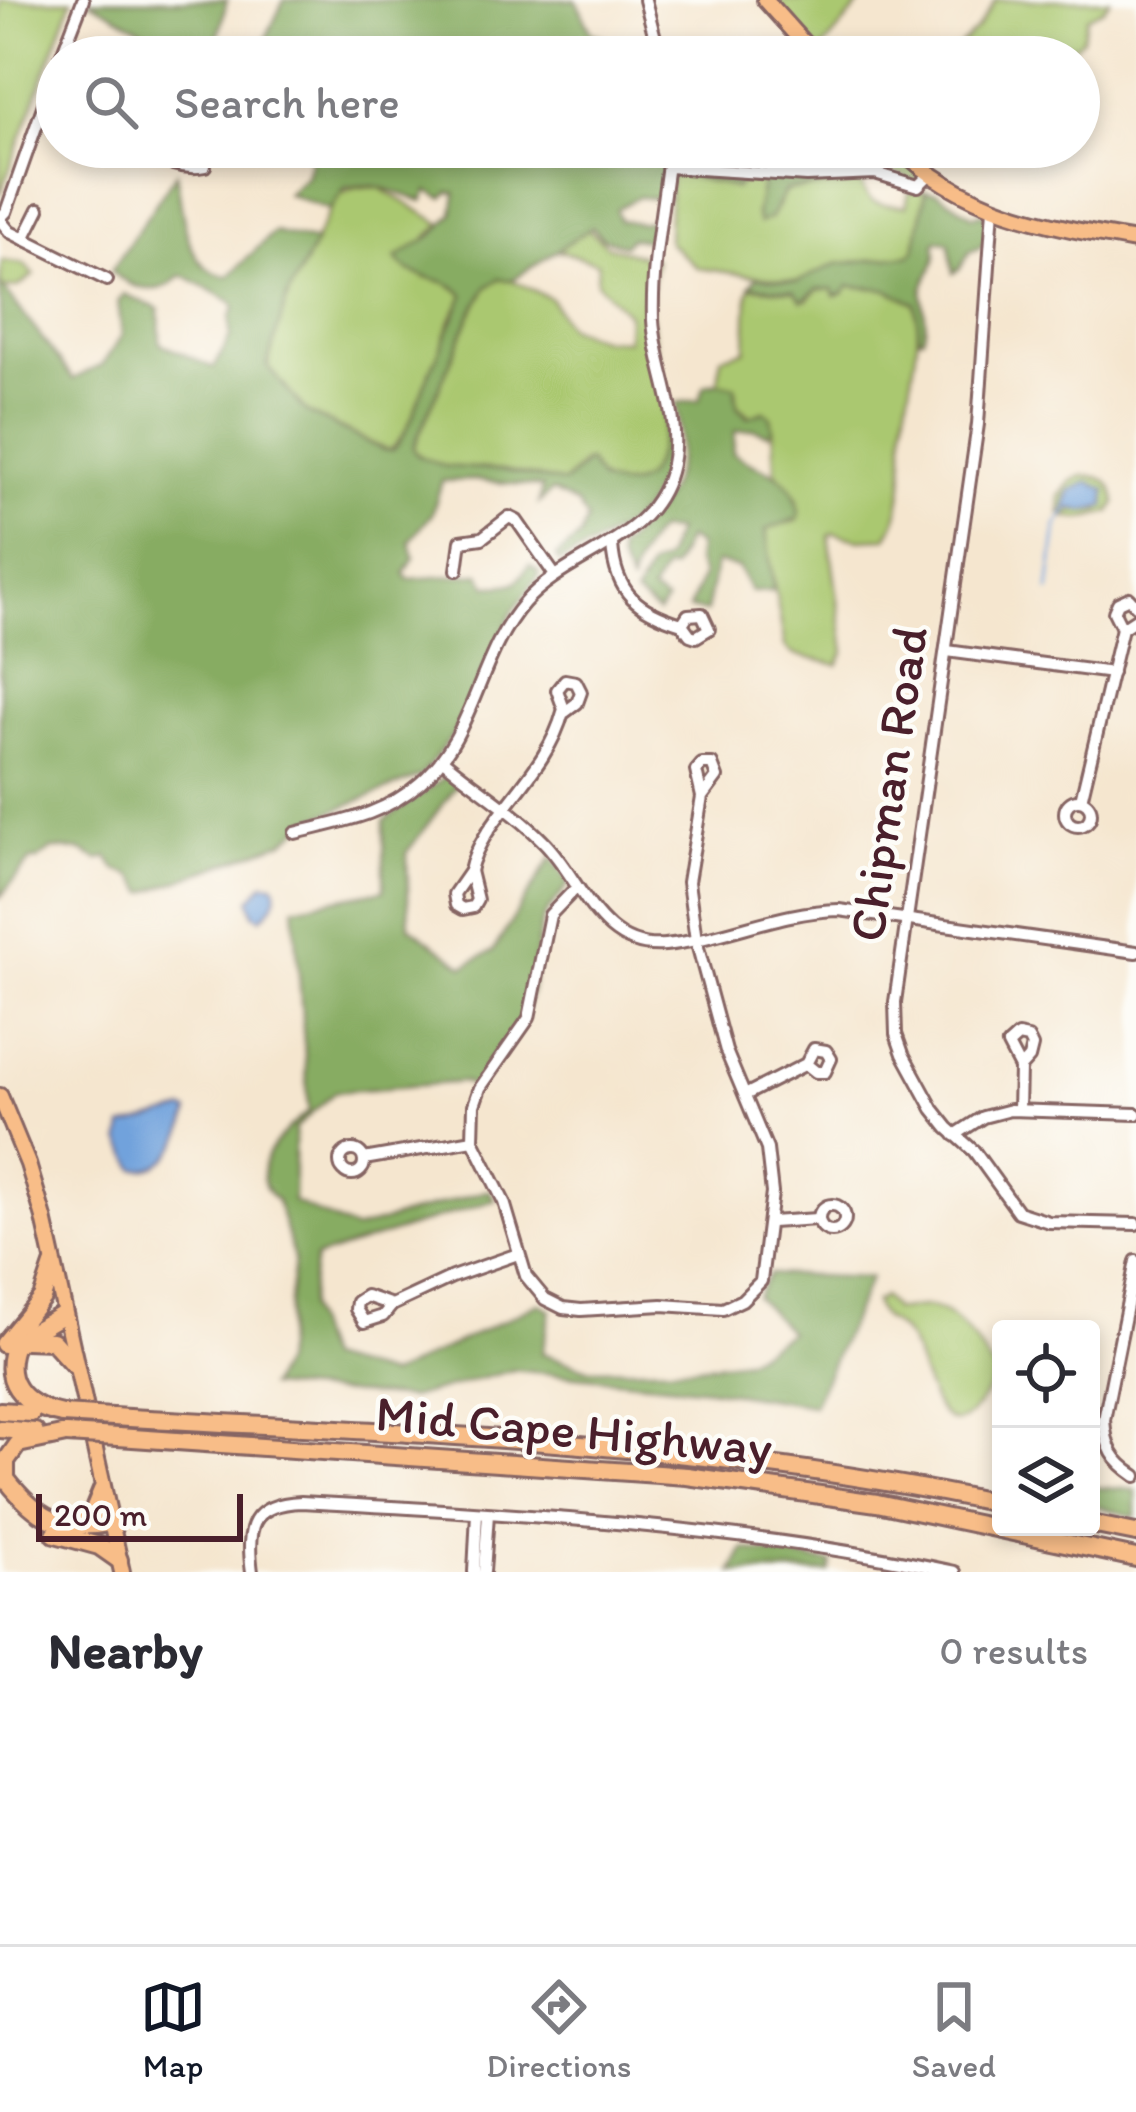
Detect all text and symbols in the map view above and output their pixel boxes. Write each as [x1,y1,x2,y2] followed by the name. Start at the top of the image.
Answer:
[36,36,1100,168] search box
[78,69,144,135] icon: search
[174,75,400,129] text: Search here
[836,623,940,945] street label: Chipman Road
[992,1320,1100,1536] map controls
[992,1320,1100,1428] button: locate
[373,1382,775,1478] street label: Mid Cape Highway
[992,1428,1100,1536] button: layers
[36,1488,243,1541] scale bar
[54,1495,147,1534] text: 200 m
[48,1620,203,1681] text: Nearby
[939,1627,1088,1674] text: 0 results
[140,1974,206,2085] tab: Map
[486,1974,631,2085] tab: Directions
[912,1974,996,2085] tab: Saved

